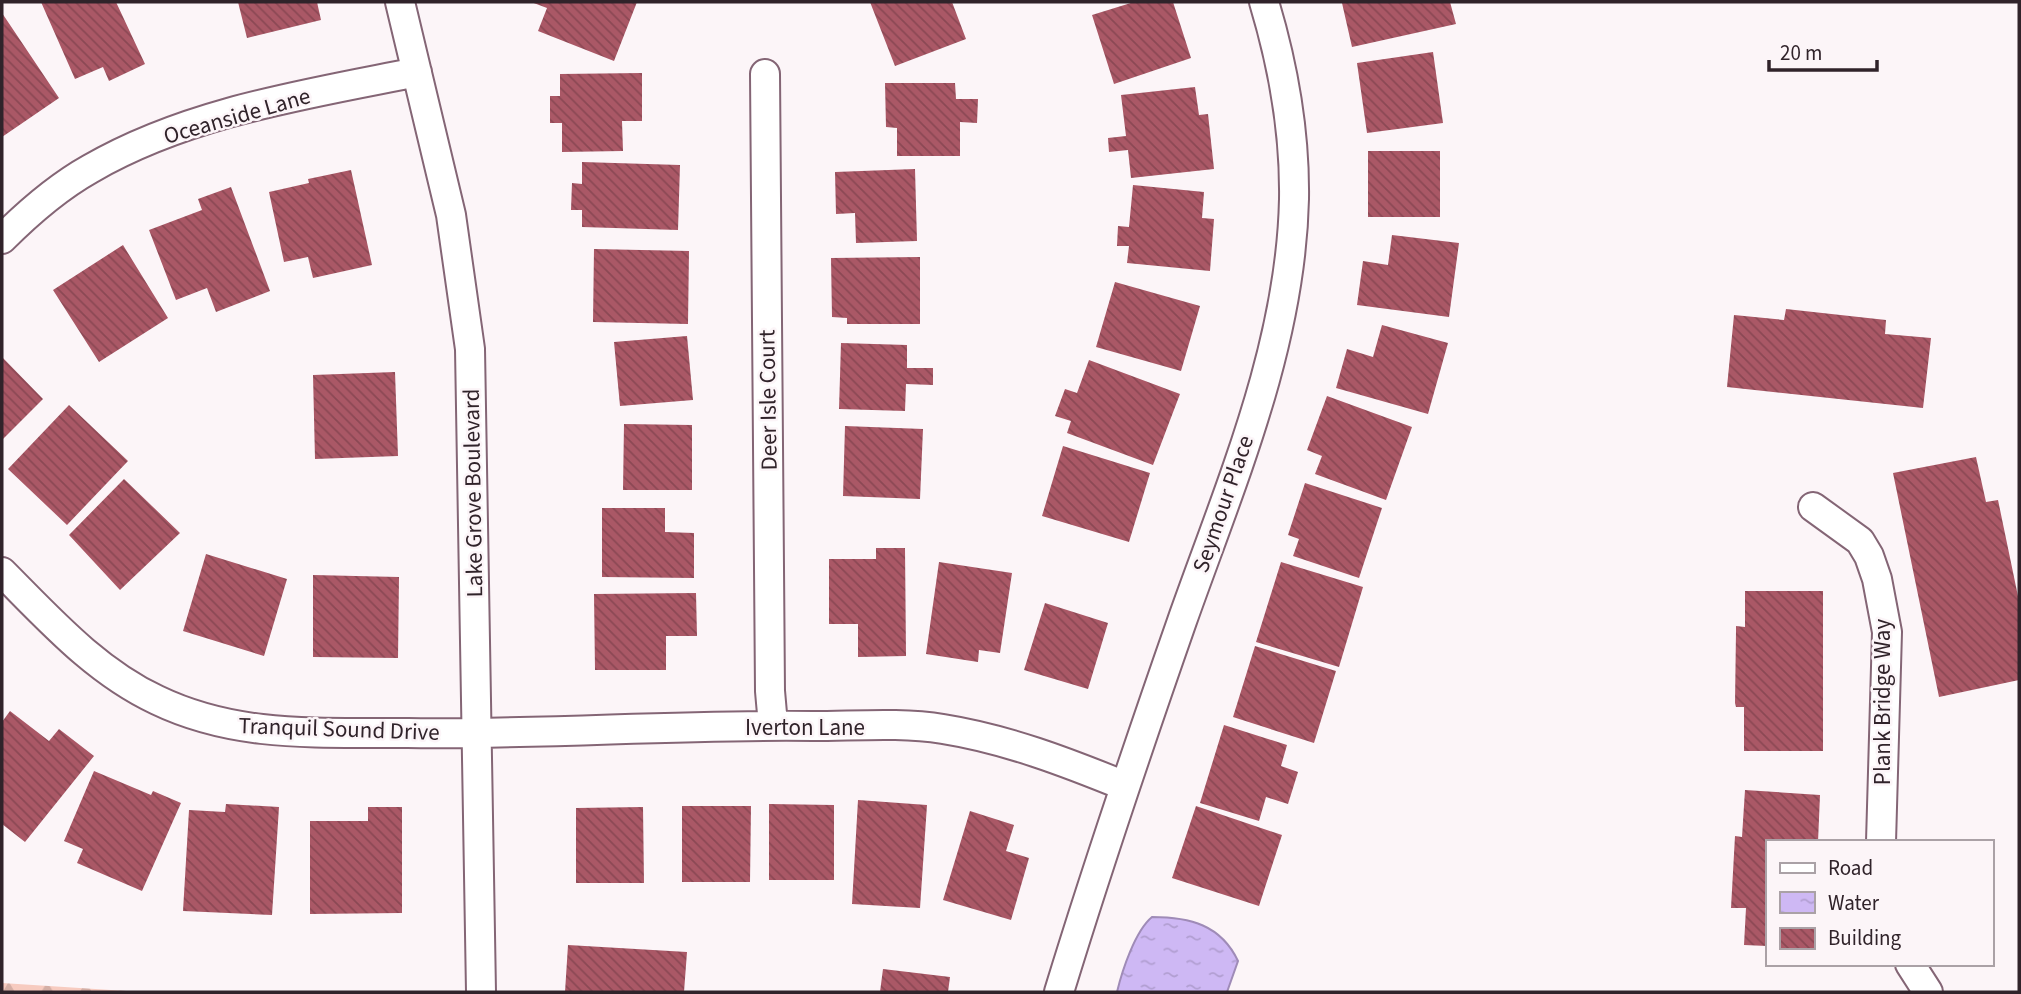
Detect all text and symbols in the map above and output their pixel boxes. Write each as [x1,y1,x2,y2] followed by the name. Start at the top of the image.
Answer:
[1769,28,1878,72] scale bar
[1780,38,1822,68] text: 20 m
[160,79,314,153] street label: Oceanside Lane
[750,329,786,471] street label: Deer Isle Court
[455,388,491,598] street label: Lake Grove Boulevard
[1184,431,1262,577] street label: Seymour Place
[1866,619,1899,785] street label: Plank Bridge Way
[238,709,440,749] street label: Tranquil Sound Drive
[745,711,865,744] street label: Iverton Lane
[1766,840,1993,966] legend
[1828,853,1873,883] text: Road
[1828,888,1880,918] text: Water
[1828,923,1902,953] text: Building

